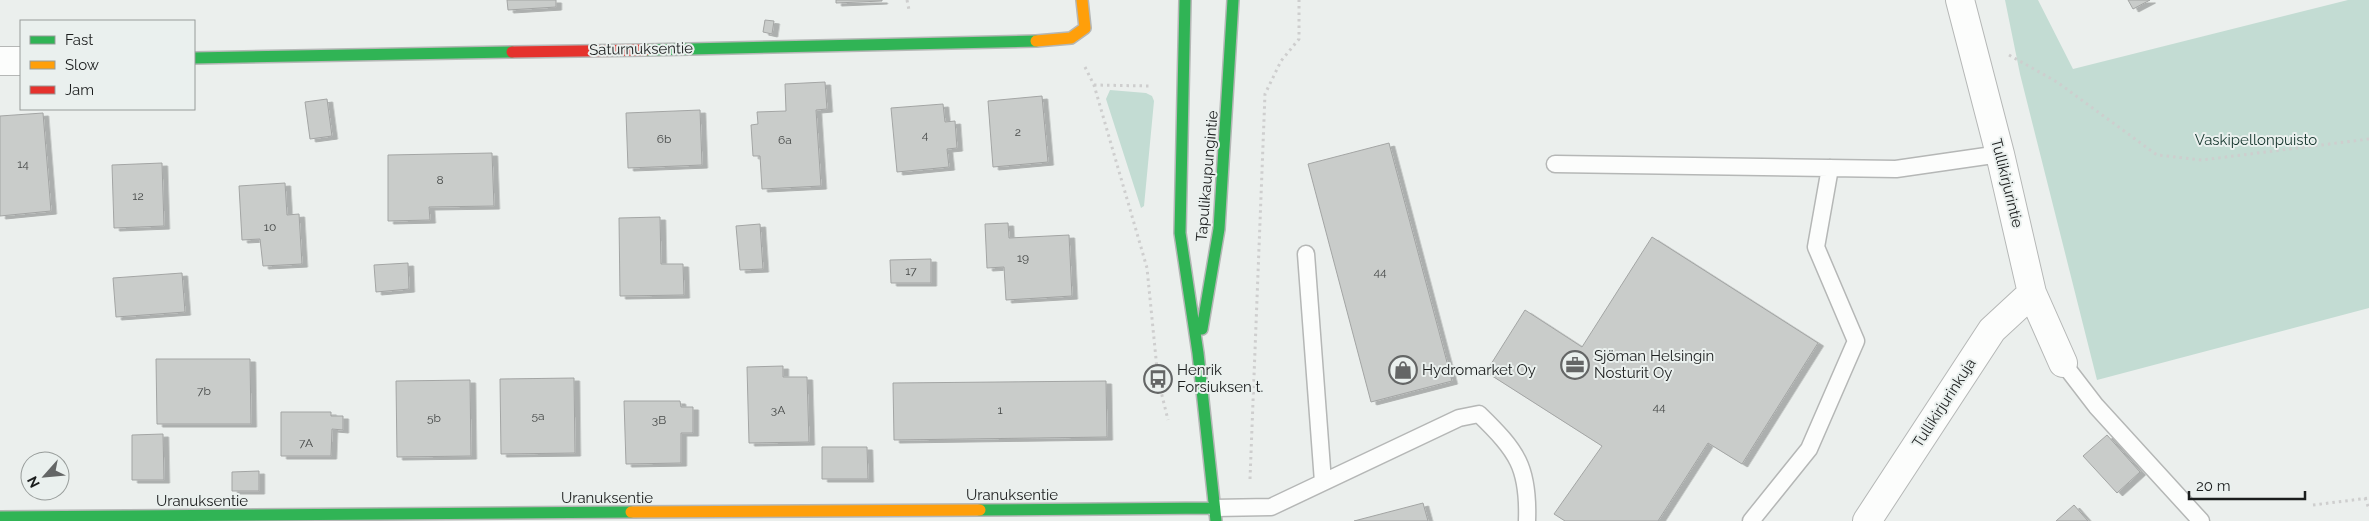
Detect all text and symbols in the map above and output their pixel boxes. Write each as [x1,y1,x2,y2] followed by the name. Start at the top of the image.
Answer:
[20,20,195,110] legend
[65,31,93,49] text: Fast
[589,39,693,59] street label: Saturnuksentie
[65,56,99,74] text: Slow
[65,81,94,99] text: Jam
[1192,110,1222,242] street label: Tapulikaupungintie
[1015,125,1021,139] house number: 2
[922,128,929,142] house number: 4
[2195,131,2317,149] park label: Vaskipellonpuisto
[657,132,671,146] house number: 6b
[778,133,792,147] house number: 6a
[1987,137,2027,230] street label: Tullikirjurintie
[17,157,29,171] house number: 14
[436,173,444,187] house number: 8
[132,189,144,203] house number: 12
[264,220,276,234] house number: 10
[1017,251,1029,265] house number: 19
[905,264,917,278] house number: 17
[1373,265,1387,279] house number: 44
[1594,347,1714,382] place label: Sjöman Helsingin Nosturit Oy
[1560,350,1590,380] office icon: Sjöman Helsingin Nosturit Oy
[1388,355,1418,385] shop icon: Hydromarket Oy
[1908,355,1980,451] street label: Tullikirjurinkuja
[1177,361,1263,396] place label: Henrik Forsiuksen t.
[1422,361,1536,379] place label: Hydromarket Oy
[1143,364,1173,394] bus stop icon: Henrik Forsiuksen t.
[197,384,211,398] house number: 7b
[1652,400,1666,414] house number: 44
[771,403,785,417] house number: 3A
[997,403,1003,417] house number: 1
[531,409,545,423] house number: 5a
[427,411,441,425] house number: 5b
[652,413,666,427] house number: 3B
[299,436,313,450] house number: 7A
[20,451,70,501] north arrow
[2189,468,2305,500] scale bar
[24,474,43,490] text: N
[2196,477,2231,495] text: 20 m
[966,486,1058,504] street label: Uranuksentie
[561,489,653,507] street label: Uranuksentie
[156,492,248,510] street label: Uranuksentie

